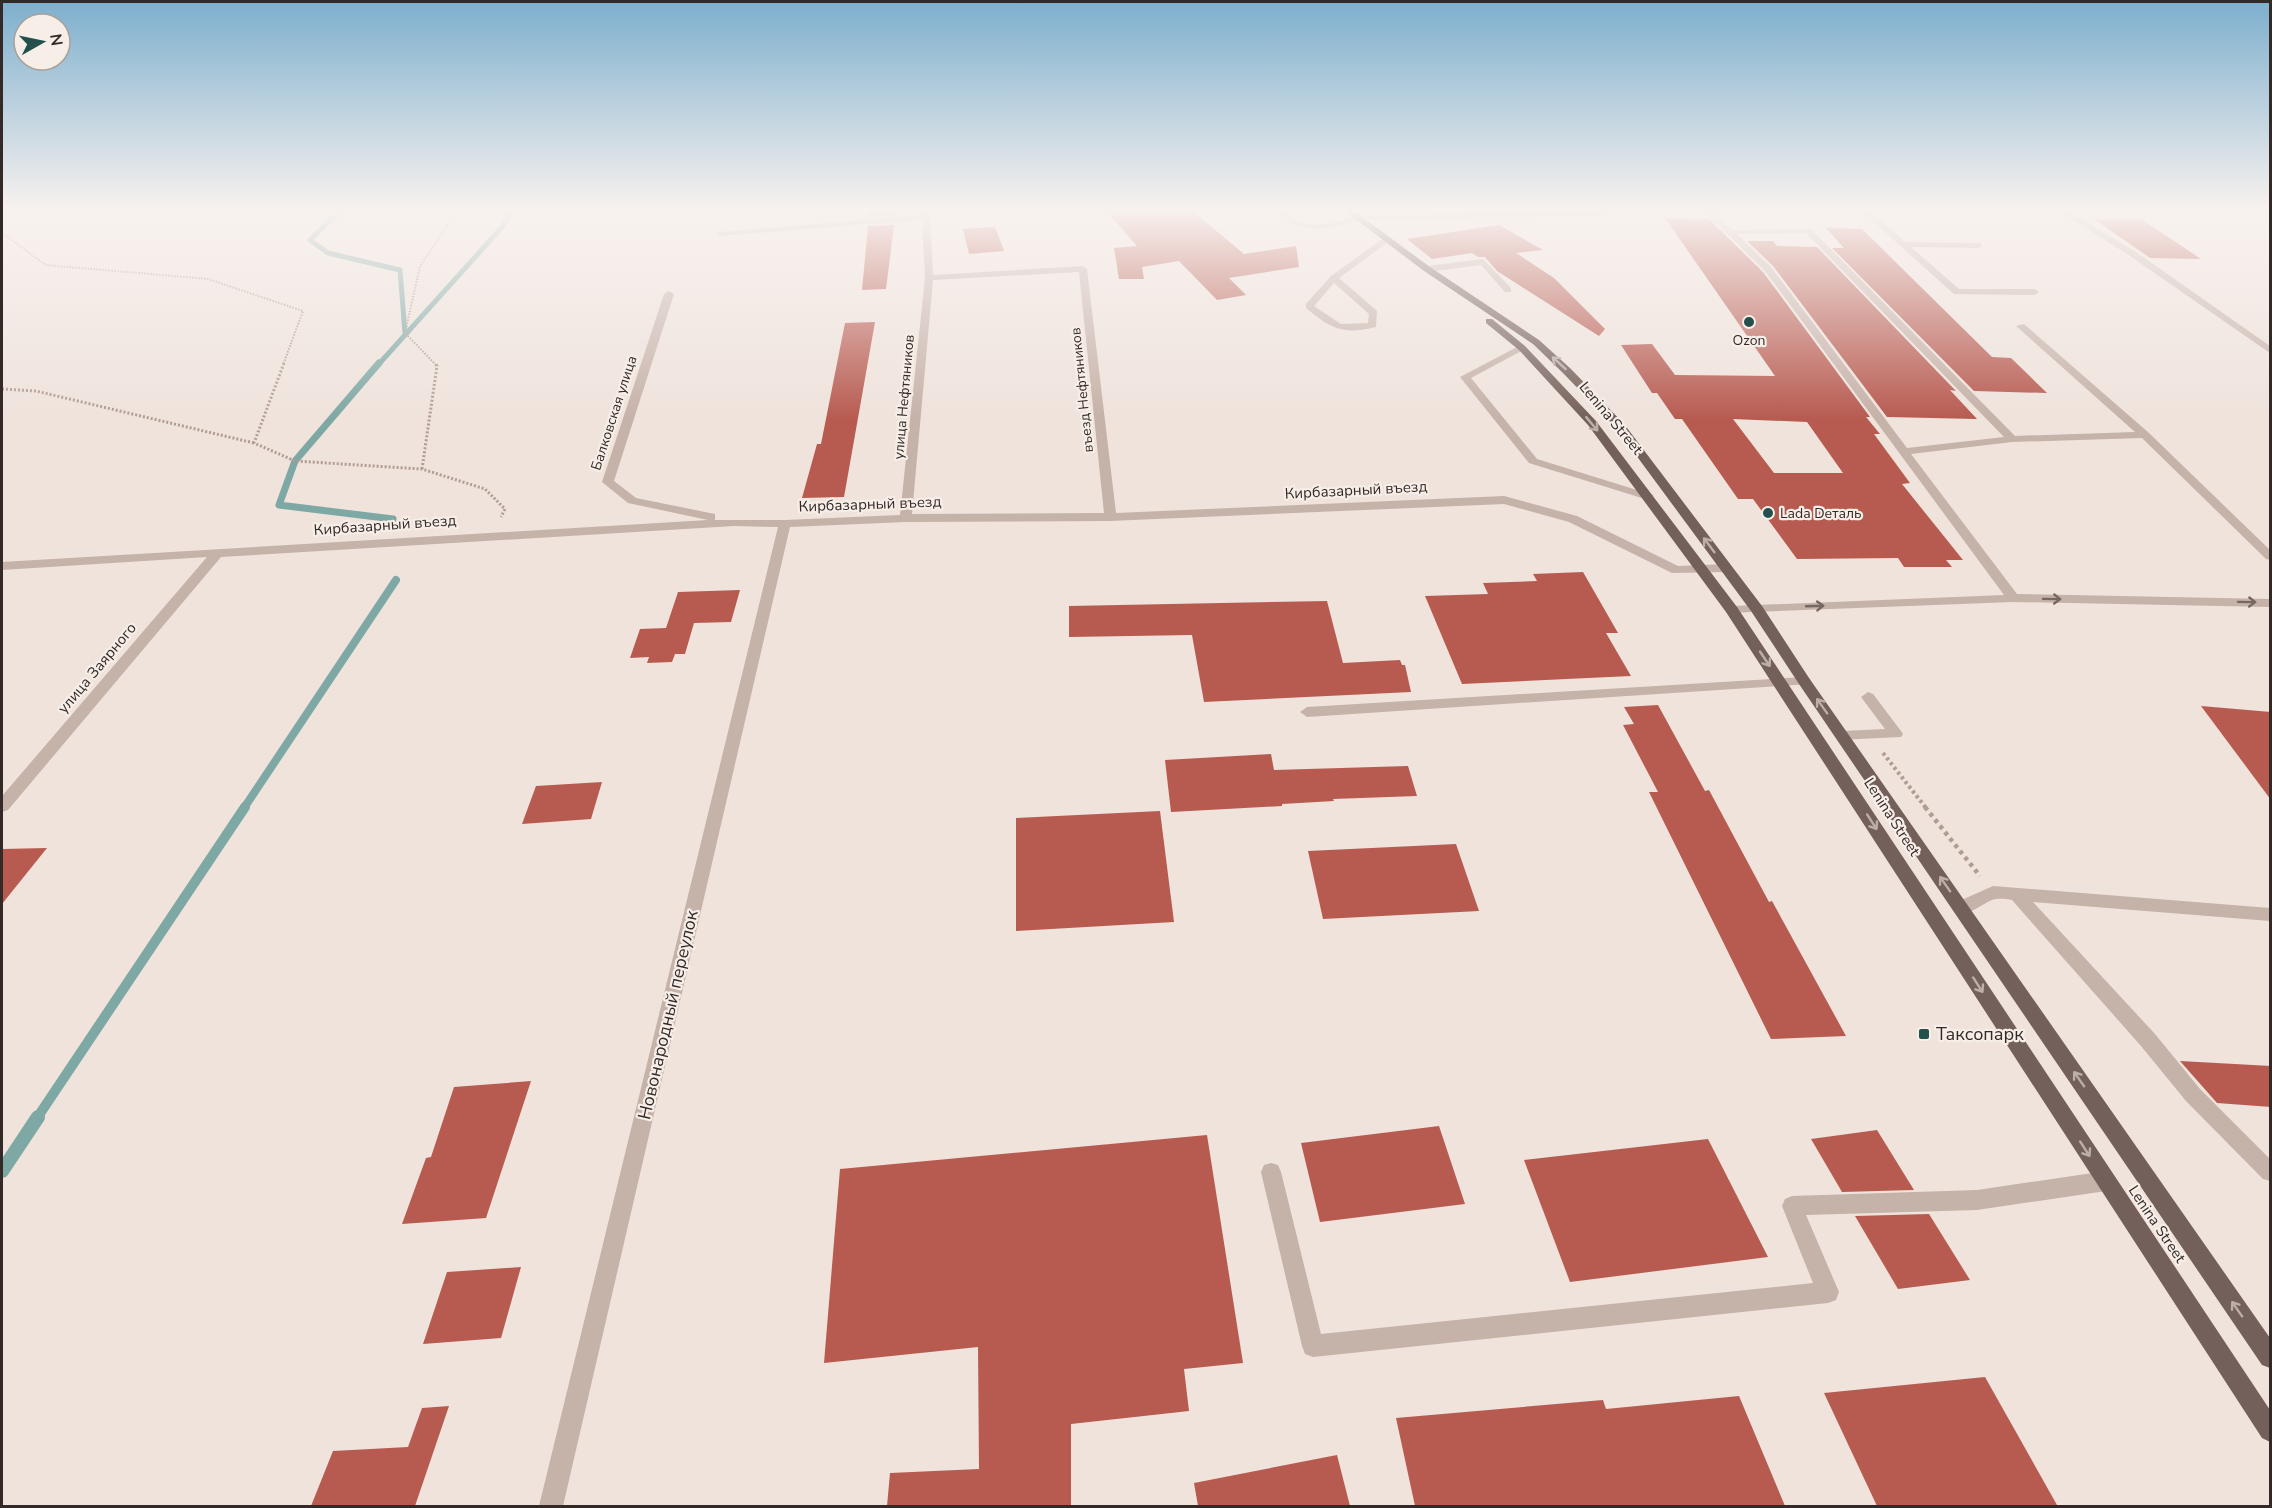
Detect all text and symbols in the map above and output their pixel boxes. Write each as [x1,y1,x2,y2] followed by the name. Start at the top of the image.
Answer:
[12,12,72,72] north arrow
[44,32,68,47] text: N
[1742,315,1756,329] marker: Ozon
[1066,326,1098,453] street label: въезд Нефтяников
[1733,331,1765,350] place label: Ozon
[889,334,919,460] street label: улица Нефтяников
[587,353,641,473] street label: Балковская улица
[1551,356,1566,370] one-way arrow
[1575,377,1648,459] street label: Lenina Street
[1586,416,1599,432] one-way arrow
[1284,476,1428,504] street label: Кирбазарный въезд
[798,492,942,516] street label: Кирбазарный въезд
[1780,504,1862,523] place label: Lada Dеталь
[1761,506,1775,520] marker: Lada Dеталь
[313,510,457,540] street label: Кирбазарный въезд
[1703,537,1716,553] one-way arrow
[2042,593,2062,604] one-way arrow
[2237,596,2257,608] one-way arrow
[1805,601,1825,612] one-way arrow
[53,618,141,718] street label: улица Заярного
[1759,650,1771,666] one-way arrow
[1816,699,1828,715] one-way arrow
[1859,774,1925,861] street label: Lenina Street
[1866,813,1878,830] one-way arrow
[1939,876,1951,893] one-way arrow
[632,908,704,1122] street label: Новонародный переулок
[1973,976,1985,993] one-way arrow
[1936,1022,2024,1046] place label: Таксопарк
[1917,1027,1931,1041] marker: Таксопарк
[2073,1072,2085,1088] one-way arrow
[2079,1140,2091,1157] one-way arrow
[2124,1181,2191,1267] street label: Lenina Street
[2231,1302,2243,1318] one-way arrow

